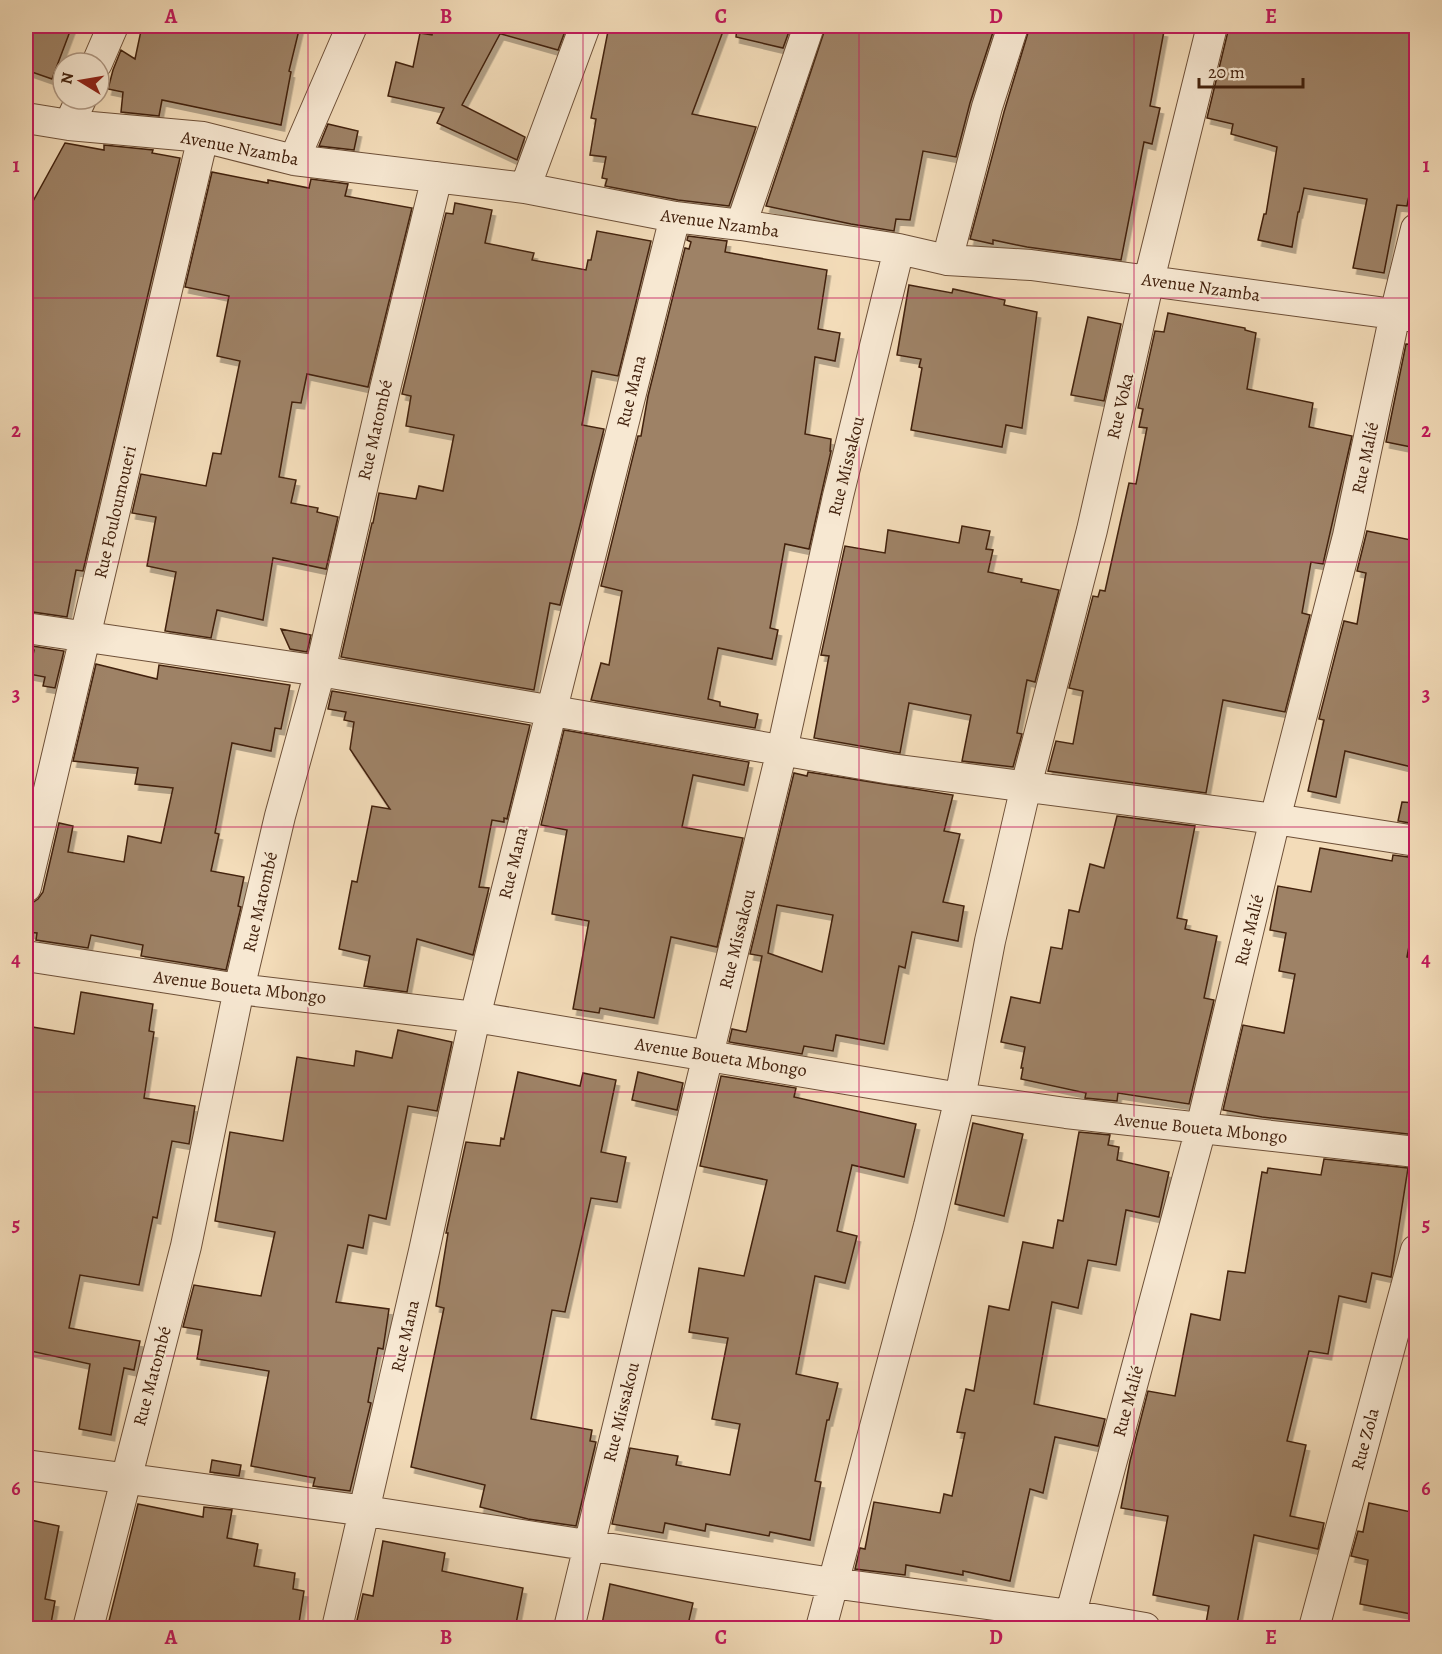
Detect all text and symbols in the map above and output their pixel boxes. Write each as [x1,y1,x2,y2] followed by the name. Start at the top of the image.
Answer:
[164,3,178,30] text: A
[440,3,452,30] text: B
[715,3,727,30] text: C
[989,3,1003,30] text: D
[1265,3,1277,30] text: E
[51,51,111,111] north arrow
[1199,51,1302,89] scale bar
[1208,60,1245,84] text: 20 m
[55,70,79,86] text: N
[178,125,301,171] street label: Avenue Nzamba
[12,152,20,179] text: 1
[1422,152,1430,179] text: 1
[658,203,781,243] street label: Avenue Nzamba
[1139,267,1262,307] street label: Avenue Nzamba
[610,352,652,430] street label: Rue Mana
[1101,370,1139,442] street label: Rue Voka
[352,377,398,483] street label: Rue Matombé
[822,413,870,518] street label: Rue Missakou
[11,417,21,444] text: 2
[1421,417,1431,444] text: 2
[1346,420,1384,496] street label: Rue Malié
[88,443,142,581] street label: Rue Fouloumoueri
[12,681,20,708] text: 3
[1422,681,1430,708] text: 3
[492,824,534,902] street label: Rue Mana
[237,849,283,955] street label: Rue Matombé
[713,886,761,991] street label: Rue Missakou
[1229,892,1269,968] street label: Rue Malié
[11,946,21,973] text: 4
[1421,946,1431,973] text: 4
[151,964,328,1009] street label: Avenue Boueta Mbongo
[632,1031,809,1082] street label: Avenue Boueta Mbongo
[1112,1107,1289,1149] street label: Avenue Boueta Mbongo
[12,1211,20,1238] text: 5
[1422,1211,1430,1238] text: 5
[385,1297,425,1375] street label: Rue Mana
[127,1323,177,1429] street label: Rue Matombé
[597,1359,645,1464] street label: Rue Missakou
[1107,1363,1149,1439] street label: Rue Malié
[1345,1405,1385,1473] street label: Rue Zola
[11,1475,21,1502] text: 6
[1421,1475,1431,1502] text: 6
[164,1624,178,1651] text: A
[440,1624,452,1651] text: B
[715,1624,727,1651] text: C
[989,1624,1003,1651] text: D
[1265,1624,1277,1651] text: E

